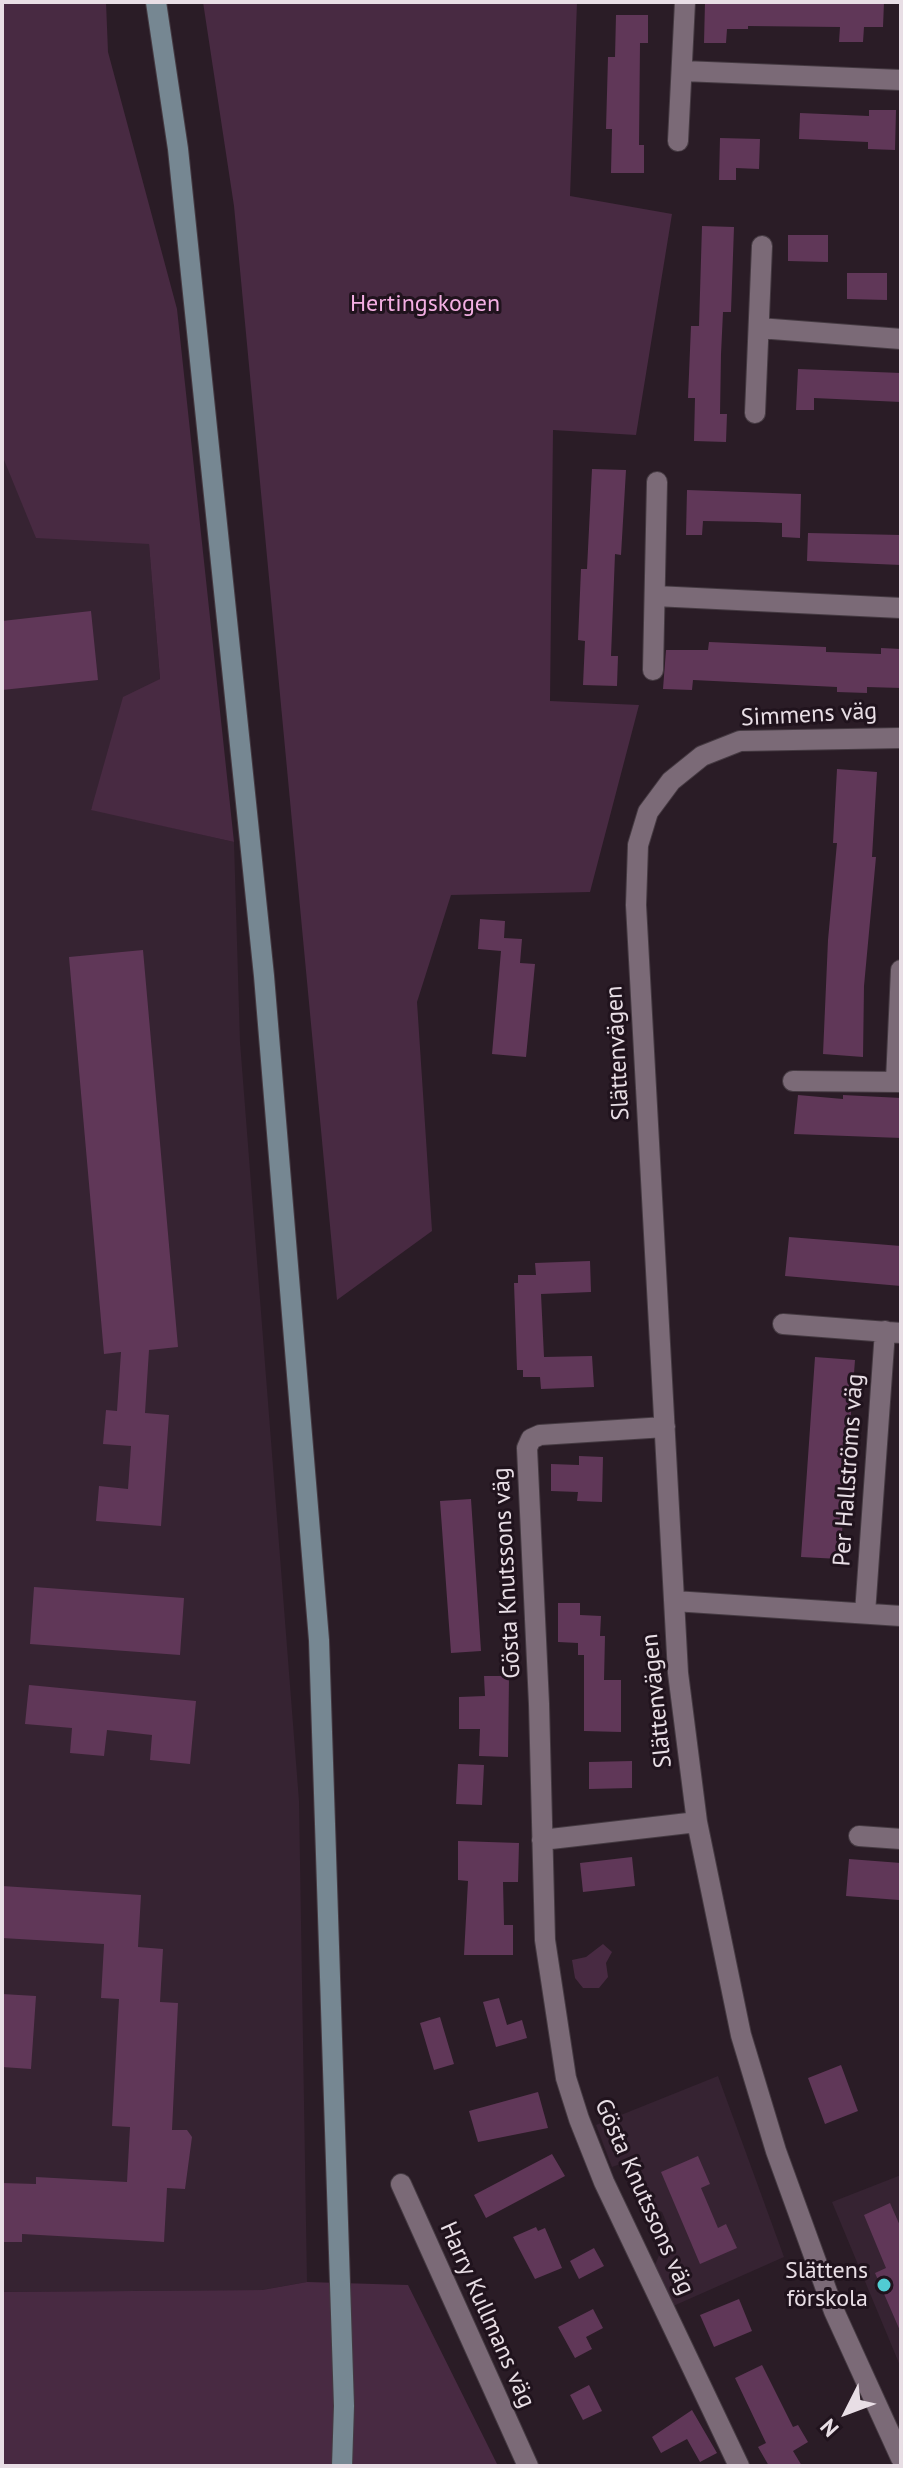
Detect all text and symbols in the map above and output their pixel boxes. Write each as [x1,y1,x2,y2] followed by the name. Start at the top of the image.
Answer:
[350,290,500,318] park label: Hertingskogen
[740,697,878,733] street label: Simmens väg
[600,985,636,1121] street label: Slättenvägen
[828,1373,870,1567] street label: Per Hallströms väg
[487,1467,527,1679] street label: Gösta Knutssons väg
[636,1633,678,1769] street label: Slättenvägen
[588,2095,700,2299] street label: Gösta Knutssons väg
[433,2218,541,2412] street label: Harry Kullmans väg
[785,2257,868,2313] place label: Slättens förskola
[875,2276,893,2294] marker: Slättens förskola
[807,2372,887,2452] north arrow
[814,2413,844,2443] text: N

